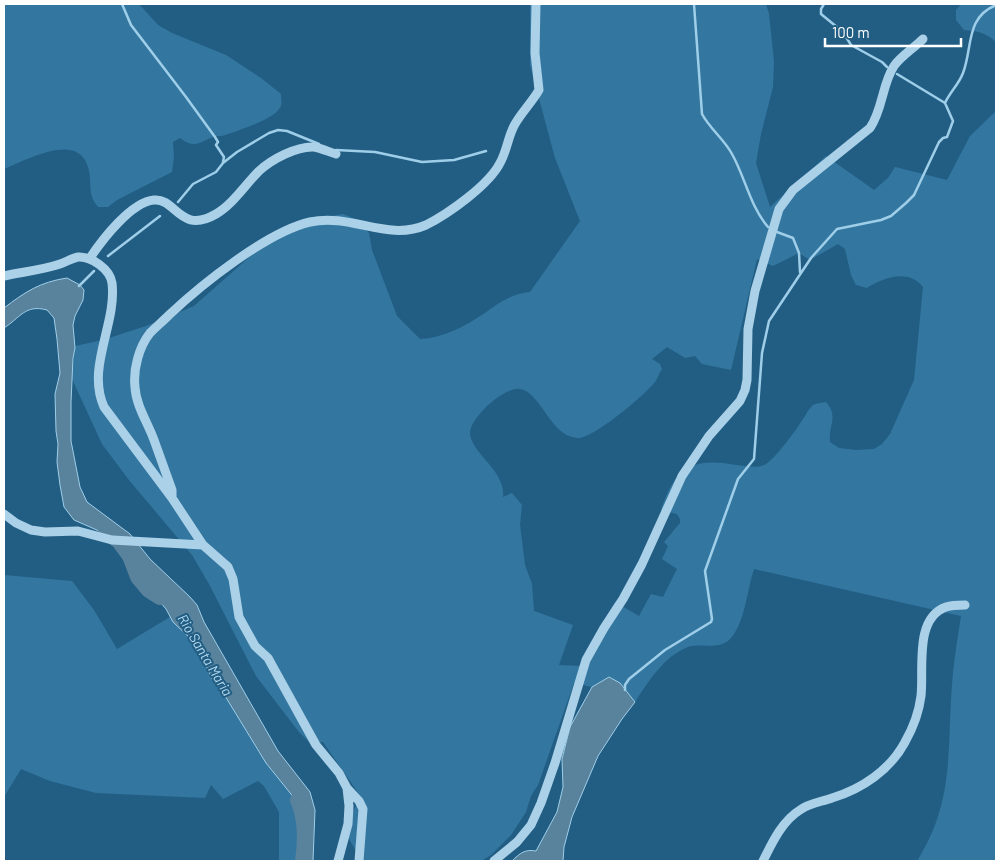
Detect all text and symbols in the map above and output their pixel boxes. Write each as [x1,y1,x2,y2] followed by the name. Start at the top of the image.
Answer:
[825,15,961,47] scale bar
[832,23,870,41] text: 100 m
[174,611,237,699] water label: Rio Santa Maria

